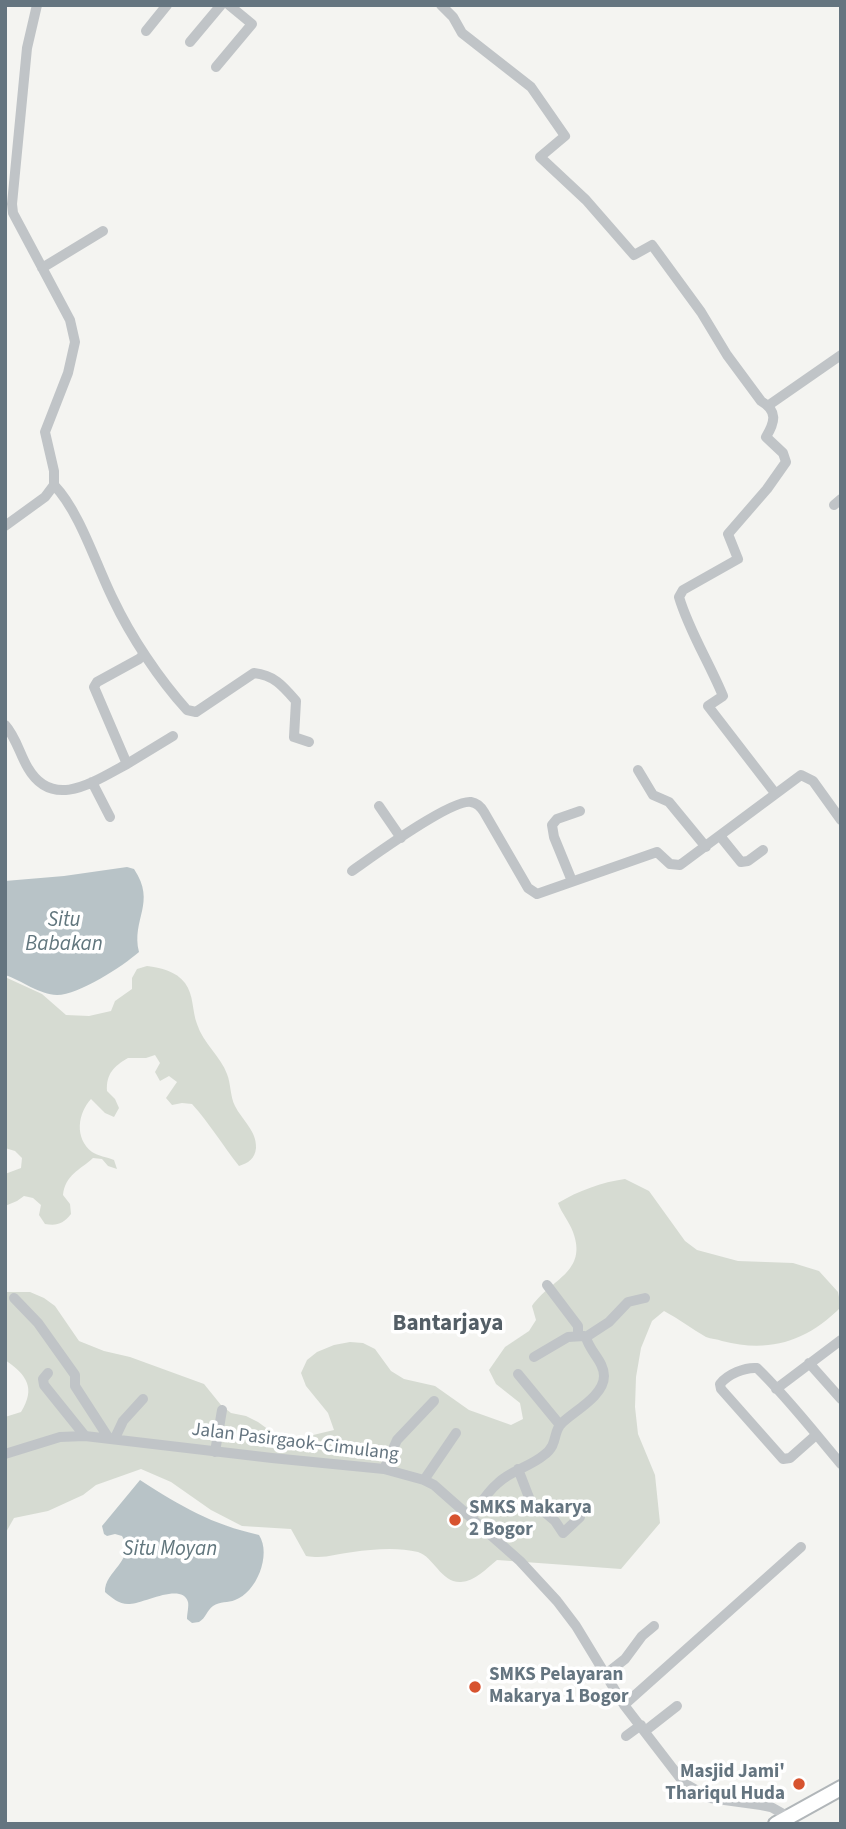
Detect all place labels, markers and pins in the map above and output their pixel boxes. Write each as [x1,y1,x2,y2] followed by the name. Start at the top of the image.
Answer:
[469,1498,592,1542] place label: SMKS Makarya 2 Bogor
[447,1512,463,1528] marker: SMKS Makarya 2 Bogor
[489,1665,629,1709] place label: SMKS Pelayaran Makarya 1 Bogor
[467,1679,483,1695] marker: SMKS Pelayaran Makarya 1 Bogor
[665,1762,785,1806] place label: Masjid Jami' Thariqul Huda
[791,1776,807,1792] marker: Masjid Jami' Thariqul Huda

